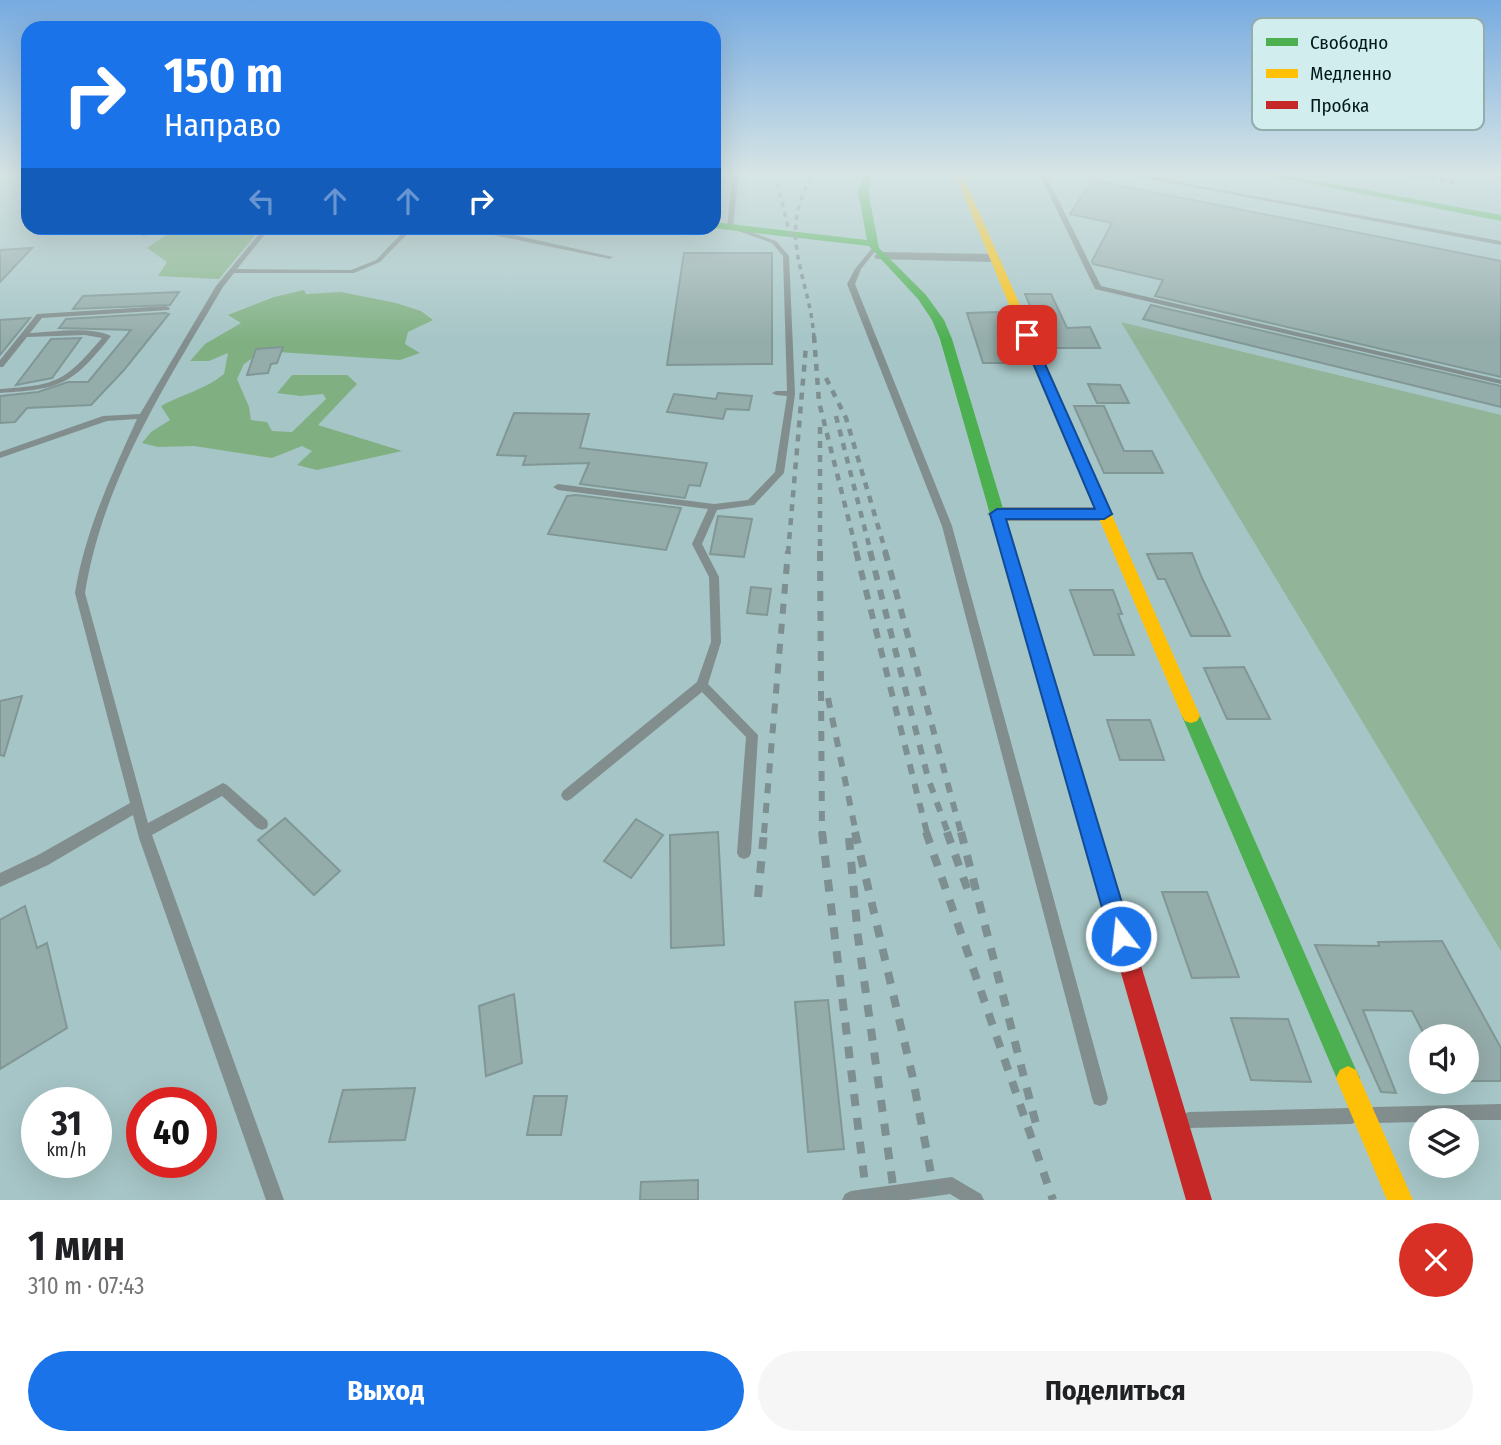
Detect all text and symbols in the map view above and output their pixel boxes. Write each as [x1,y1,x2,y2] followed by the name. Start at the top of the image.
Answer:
[1252,18,1484,130] legend
[1310,31,1388,54] text: Свободно
[164,46,283,105] text: 150 m
[49,49,140,140] icon: right
[1310,62,1392,85] text: Медленно
[1310,94,1369,117] text: Пробка
[164,106,281,144] text: Направо
[243,182,281,220] icon: left
[316,182,354,220] icon: ahead
[389,182,427,220] icon: ahead
[462,182,500,220] icon: right
[997,305,1057,365] pin
[1008,316,1046,354] icon: arrive
[1084,899,1158,973] position arrow
[1409,1024,1479,1178] map controls
[1409,1024,1479,1094] button: sound
[126,1087,217,1178] speed limit sign: 40
[51,1102,82,1144] text: 31
[1409,1108,1479,1178] button: layers
[46,1139,87,1161] text: km/h
[28,1221,125,1271] text: 1 мин
[1399,1223,1473,1297] button: close
[28,1272,144,1300] text: 310 m · 07:43
[28,1351,744,1431] button: Выход
[758,1351,1473,1431] button: Поделиться

